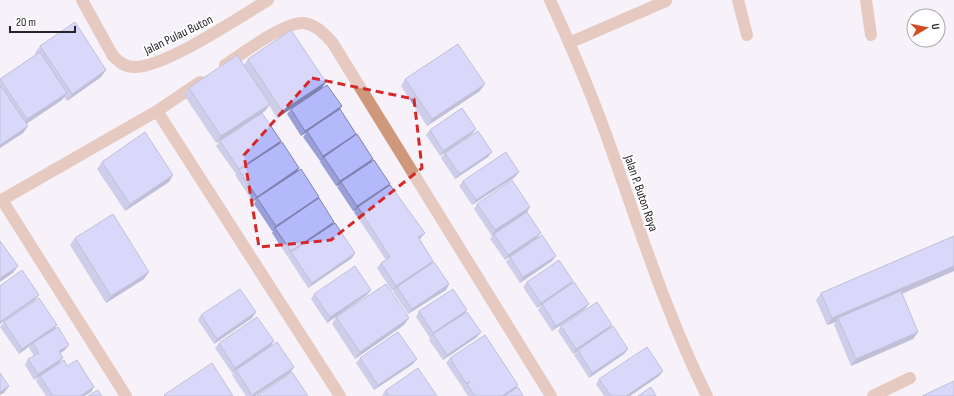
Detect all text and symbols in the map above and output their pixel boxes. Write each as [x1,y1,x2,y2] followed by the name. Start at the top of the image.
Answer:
[10,8,75,34] scale bar
[906,8,946,48] north arrow
[141,11,215,59] street label: Jalan Pulau Buton
[16,15,36,30] text: 20 m
[929,23,942,31] text: U
[620,152,662,234] street label: Jalan P. Buton Raya

